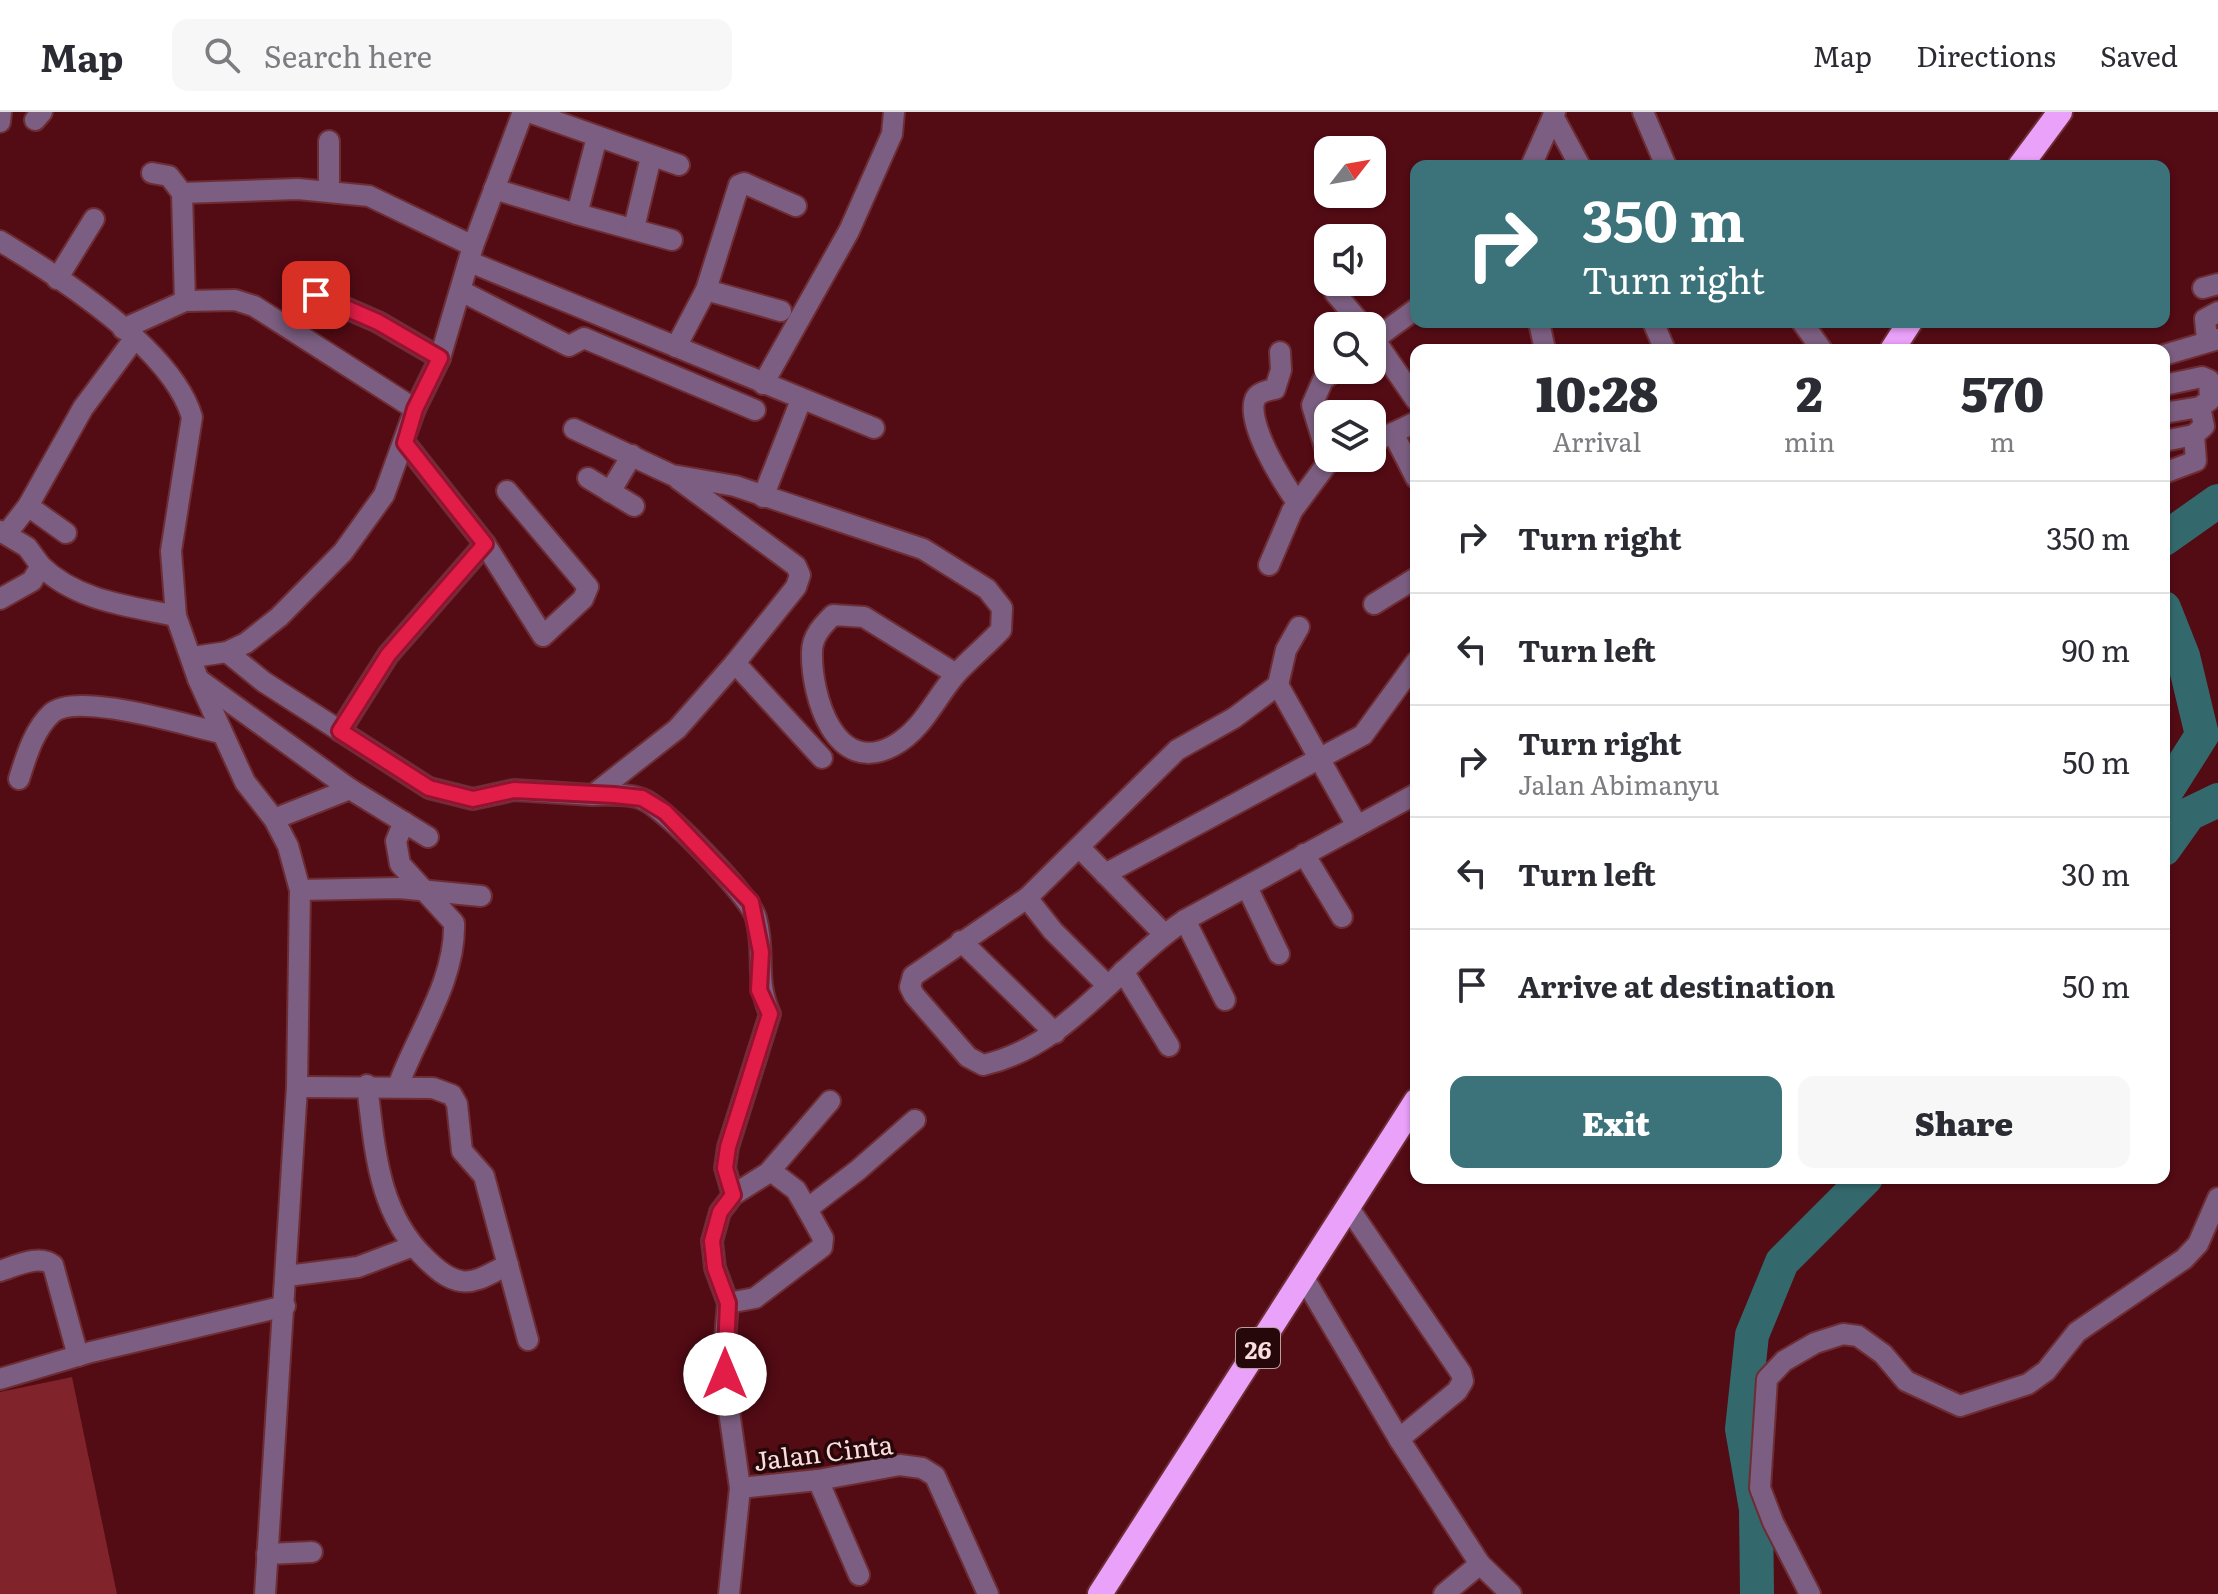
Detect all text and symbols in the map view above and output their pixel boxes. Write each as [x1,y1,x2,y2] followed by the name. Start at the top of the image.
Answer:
[172,19,732,91] search box
[40,27,124,84] text: Map
[200,33,244,77] icon: search
[264,33,432,77] text: Search here
[1813,34,1872,76] text: Map
[1916,34,2056,76] text: Directions
[2100,34,2178,76] text: Saved
[1314,136,1386,208] north arrow
[1314,136,1386,472] map controls
[1582,176,1745,259] text: 350 m
[1450,192,1554,296] icon: right
[1314,224,1386,296] button: sound
[1582,252,1765,305] text: Turn right
[282,261,350,329] pin
[294,273,338,317] icon: arrive
[1314,312,1386,384] button: search
[1536,356,1658,427] text: 10:28
[1796,356,1823,427] text: 2
[1961,356,2044,427] text: 570
[1314,400,1386,472] button: layers
[1553,421,1641,460] text: Arrival
[1784,421,1835,460] text: min
[1990,421,2015,460] text: m
[1450,515,1494,559] icon: right
[1518,515,1682,559] text: Turn right
[2046,515,2130,559] text: 350 m
[1450,627,1494,671] icon: left
[1518,627,1656,671] text: Turn left
[2062,627,2130,671] text: 90 m
[1518,720,1682,764] text: Turn right
[1450,739,1494,783] icon: right
[2062,739,2130,783] text: 50 m
[1518,764,1720,803] text: Jalan Abimanyu
[1450,851,1494,895] icon: left
[1518,851,1656,895] text: Turn left
[2061,851,2130,895] text: 30 m
[1450,963,1494,1007] icon: arrive
[1518,963,1835,1007] text: Arrive at destination
[2062,963,2130,1007] text: 50 m
[1450,1076,1782,1168] button: Exit
[1798,1076,2130,1168] button: Share
[1236,1328,1280,1368] road number: 26
[683,1332,767,1416] position arrow
[751,1423,895,1479] street label: Jalan Cinta

